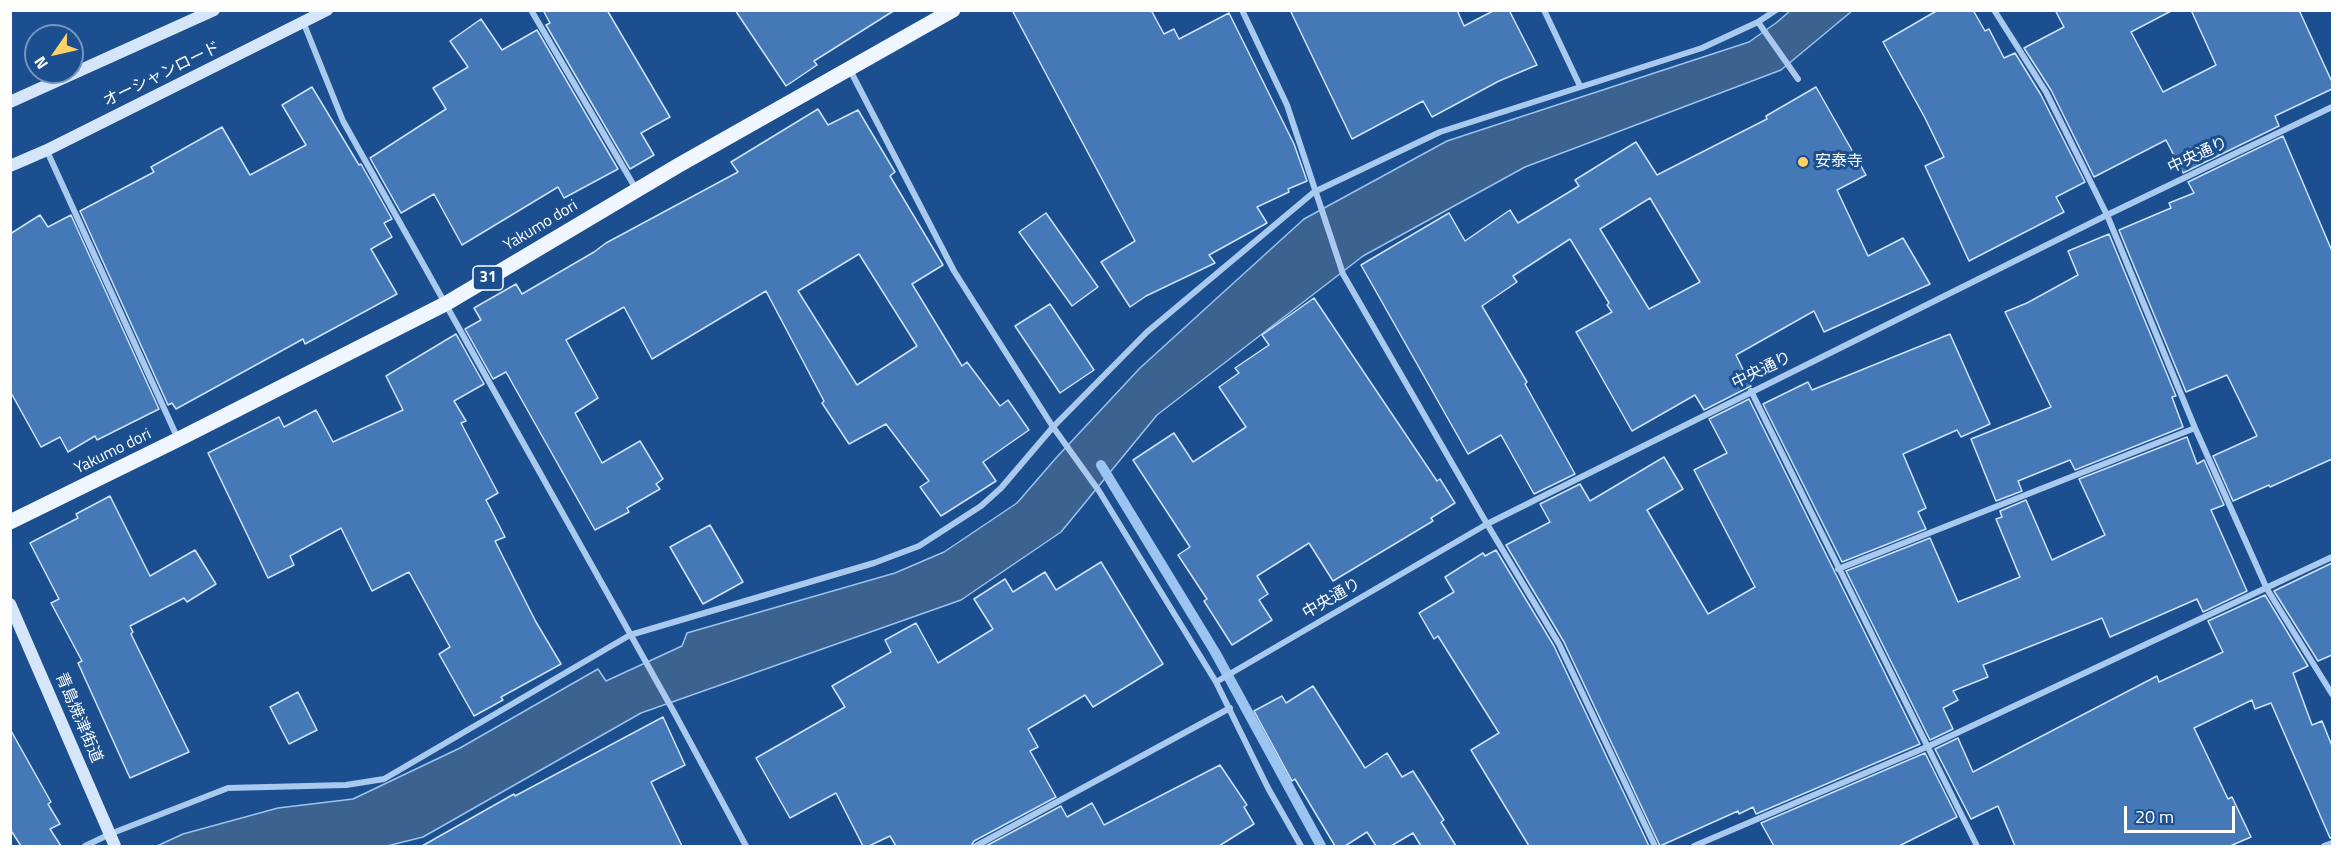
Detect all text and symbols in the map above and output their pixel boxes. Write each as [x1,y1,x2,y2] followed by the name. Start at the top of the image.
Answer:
[24,24,84,84] north arrow
[100,38,224,112] street label: オーシャンロード
[28,52,54,74] text: N
[2165,134,2231,178] street label: 中央通り
[1815,152,1863,172] place label: 安泰寺
[1796,155,1810,169] marker: 安泰寺
[500,196,582,256] street label: Yakumo dori
[473,266,503,290] road number: 31
[1729,348,1795,394] street label: 中央通り
[71,425,155,479] street label: Yakumo dori
[1299,575,1365,623] street label: 中央通り
[50,670,106,766] street label: 青島焼津街道
[2127,794,2238,832] scale bar
[2135,803,2174,830] text: 20 m

